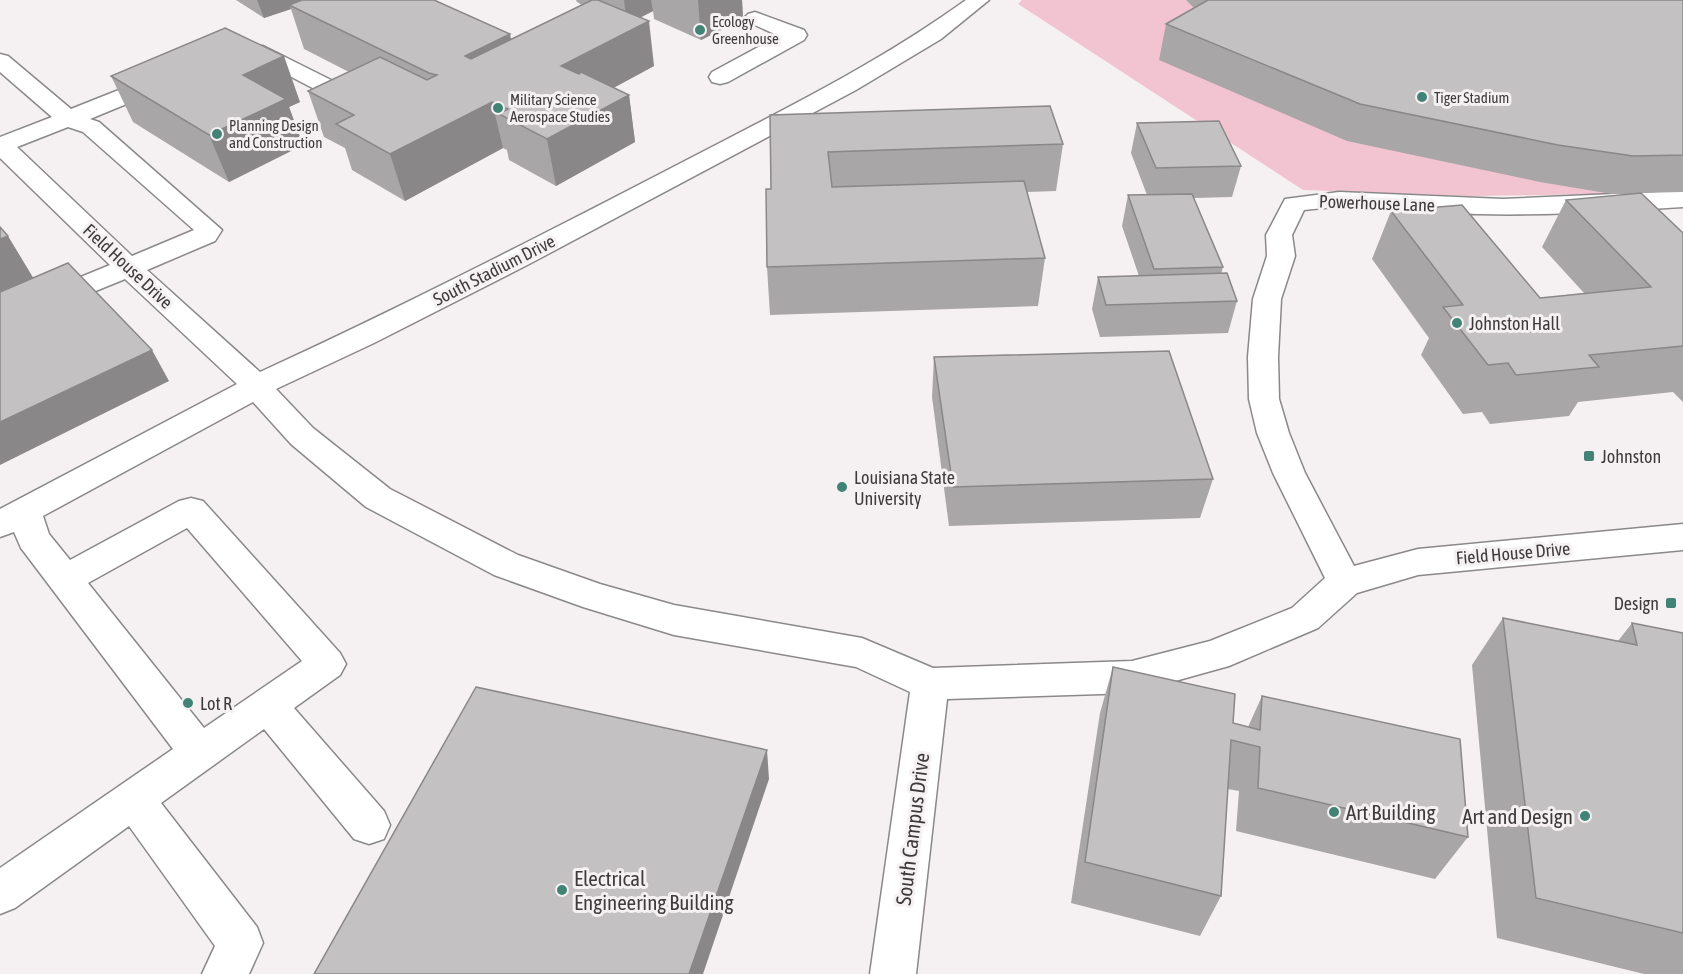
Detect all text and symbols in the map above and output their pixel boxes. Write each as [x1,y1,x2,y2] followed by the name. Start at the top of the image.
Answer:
[712,13,779,47] place label: Ecology Greenhouse
[693,23,707,37] marker: Ecology Greenhouse
[1434,89,1509,106] place label: Tiger Stadium
[1415,90,1429,104] marker: Tiger Stadium
[510,91,610,125] place label: Military Science Aerospace Studies
[491,101,505,115] marker: Military Science Aerospace Studies
[229,117,322,151] place label: Planning Design and Construction
[210,127,224,141] marker: Planning Design and Construction
[1319,190,1435,216] street label: Powerhouse Lane
[79,219,177,313] street label: Field House Drive
[430,230,558,310] street label: South Stadium Drive
[1469,313,1560,334] place label: Johnston Hall
[1450,316,1464,330] marker: Johnston Hall
[1601,446,1661,467] place label: Johnston
[1582,449,1596,463] marker: Johnston
[854,467,955,509] place label: Louisiana State University
[835,480,849,494] marker: Louisiana State University
[1455,538,1571,568] street label: Field House Drive
[1614,593,1659,614] place label: Design
[1664,596,1678,610] marker: Design
[200,693,232,714] place label: Lot R
[181,696,195,710] marker: Lot R
[891,751,933,907] street label: South Campus Drive
[1346,800,1435,824] place label: Art Building
[1462,804,1573,828] place label: Art and Design
[1327,805,1341,819] marker: Art Building
[1578,809,1592,823] marker: Art and Design
[574,866,734,914] place label: Electrical Engineering Building
[555,883,569,897] marker: Electrical Engineering Building

